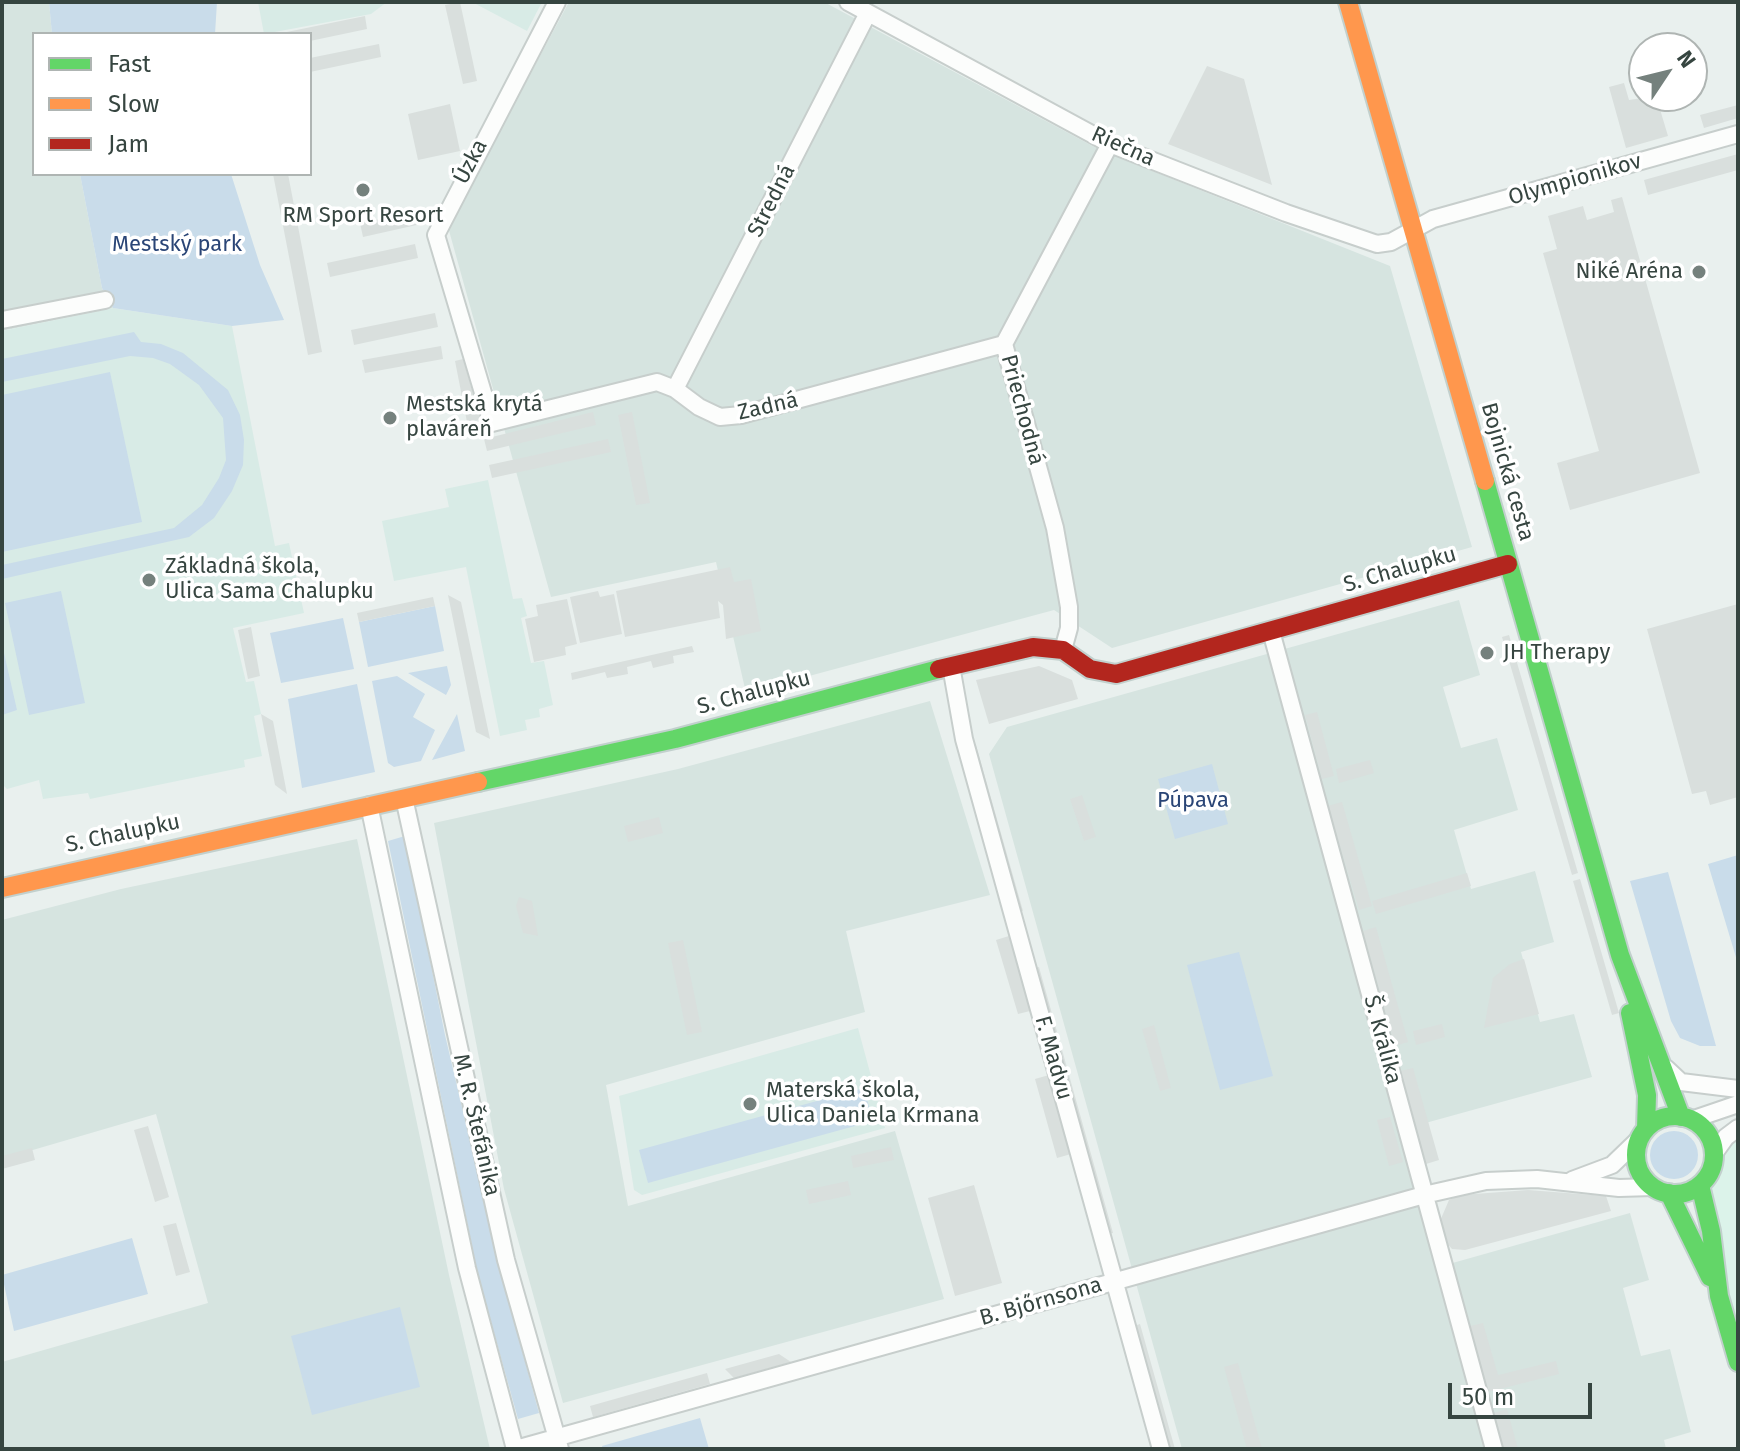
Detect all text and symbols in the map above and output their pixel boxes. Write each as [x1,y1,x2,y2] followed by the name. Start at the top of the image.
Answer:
[32,32,312,176] legend
[1628,32,1708,112] north arrow
[1671,45,1702,73] text: N
[108,50,151,78] text: Fast
[108,90,159,118] text: Slow
[1087,121,1159,173] street label: Riečna
[108,130,149,158] text: Jam
[448,135,494,189] street label: Úzka
[1506,148,1644,212] street label: Olympionikov
[743,160,801,242] street label: Stredná
[354,181,372,199] marker: RM Sport Resort
[283,203,443,229] place label: RM Sport Resort
[112,232,242,258] park label: Mestský park
[1576,259,1683,285] place label: Niké Aréna
[1690,263,1708,281] marker: Niké Aréna
[995,352,1049,468] street label: Priechodná
[735,387,801,427] street label: Zadná
[406,392,543,444] place label: Mestská krytá plaváreň
[1475,400,1539,544] street label: Bojnická cesta
[381,409,399,427] marker: Mestská krytá plaváreň
[1341,541,1459,599] street label: S. Chalupku
[165,554,374,606] place label: Základná škola, Ulica Sama Chalupku
[140,571,158,589] marker: Základná škola, Ulica Sama Chalupku
[1503,640,1610,666] place label: JH Therapy
[1478,644,1496,662] marker: JH Therapy
[695,665,813,721] street label: S. Chalupku
[1157,788,1229,814] park label: Púpava
[63,809,183,859] street label: S. Chalupku
[1357,993,1407,1087] street label: Š. Králika
[1028,1013,1078,1103] street label: F. Madvu
[447,1051,505,1199] street label: M. R. Štefánika
[766,1078,980,1130] place label: Materská škola, Ulica Daniela Krmana
[741,1095,759,1113] marker: Materská škola, Ulica Daniela Krmana
[977,1272,1105,1332] street label: B. Bjőrnsona
[1452,1367,1596,1417] scale bar
[1462,1383,1514,1411] text: 50 m

